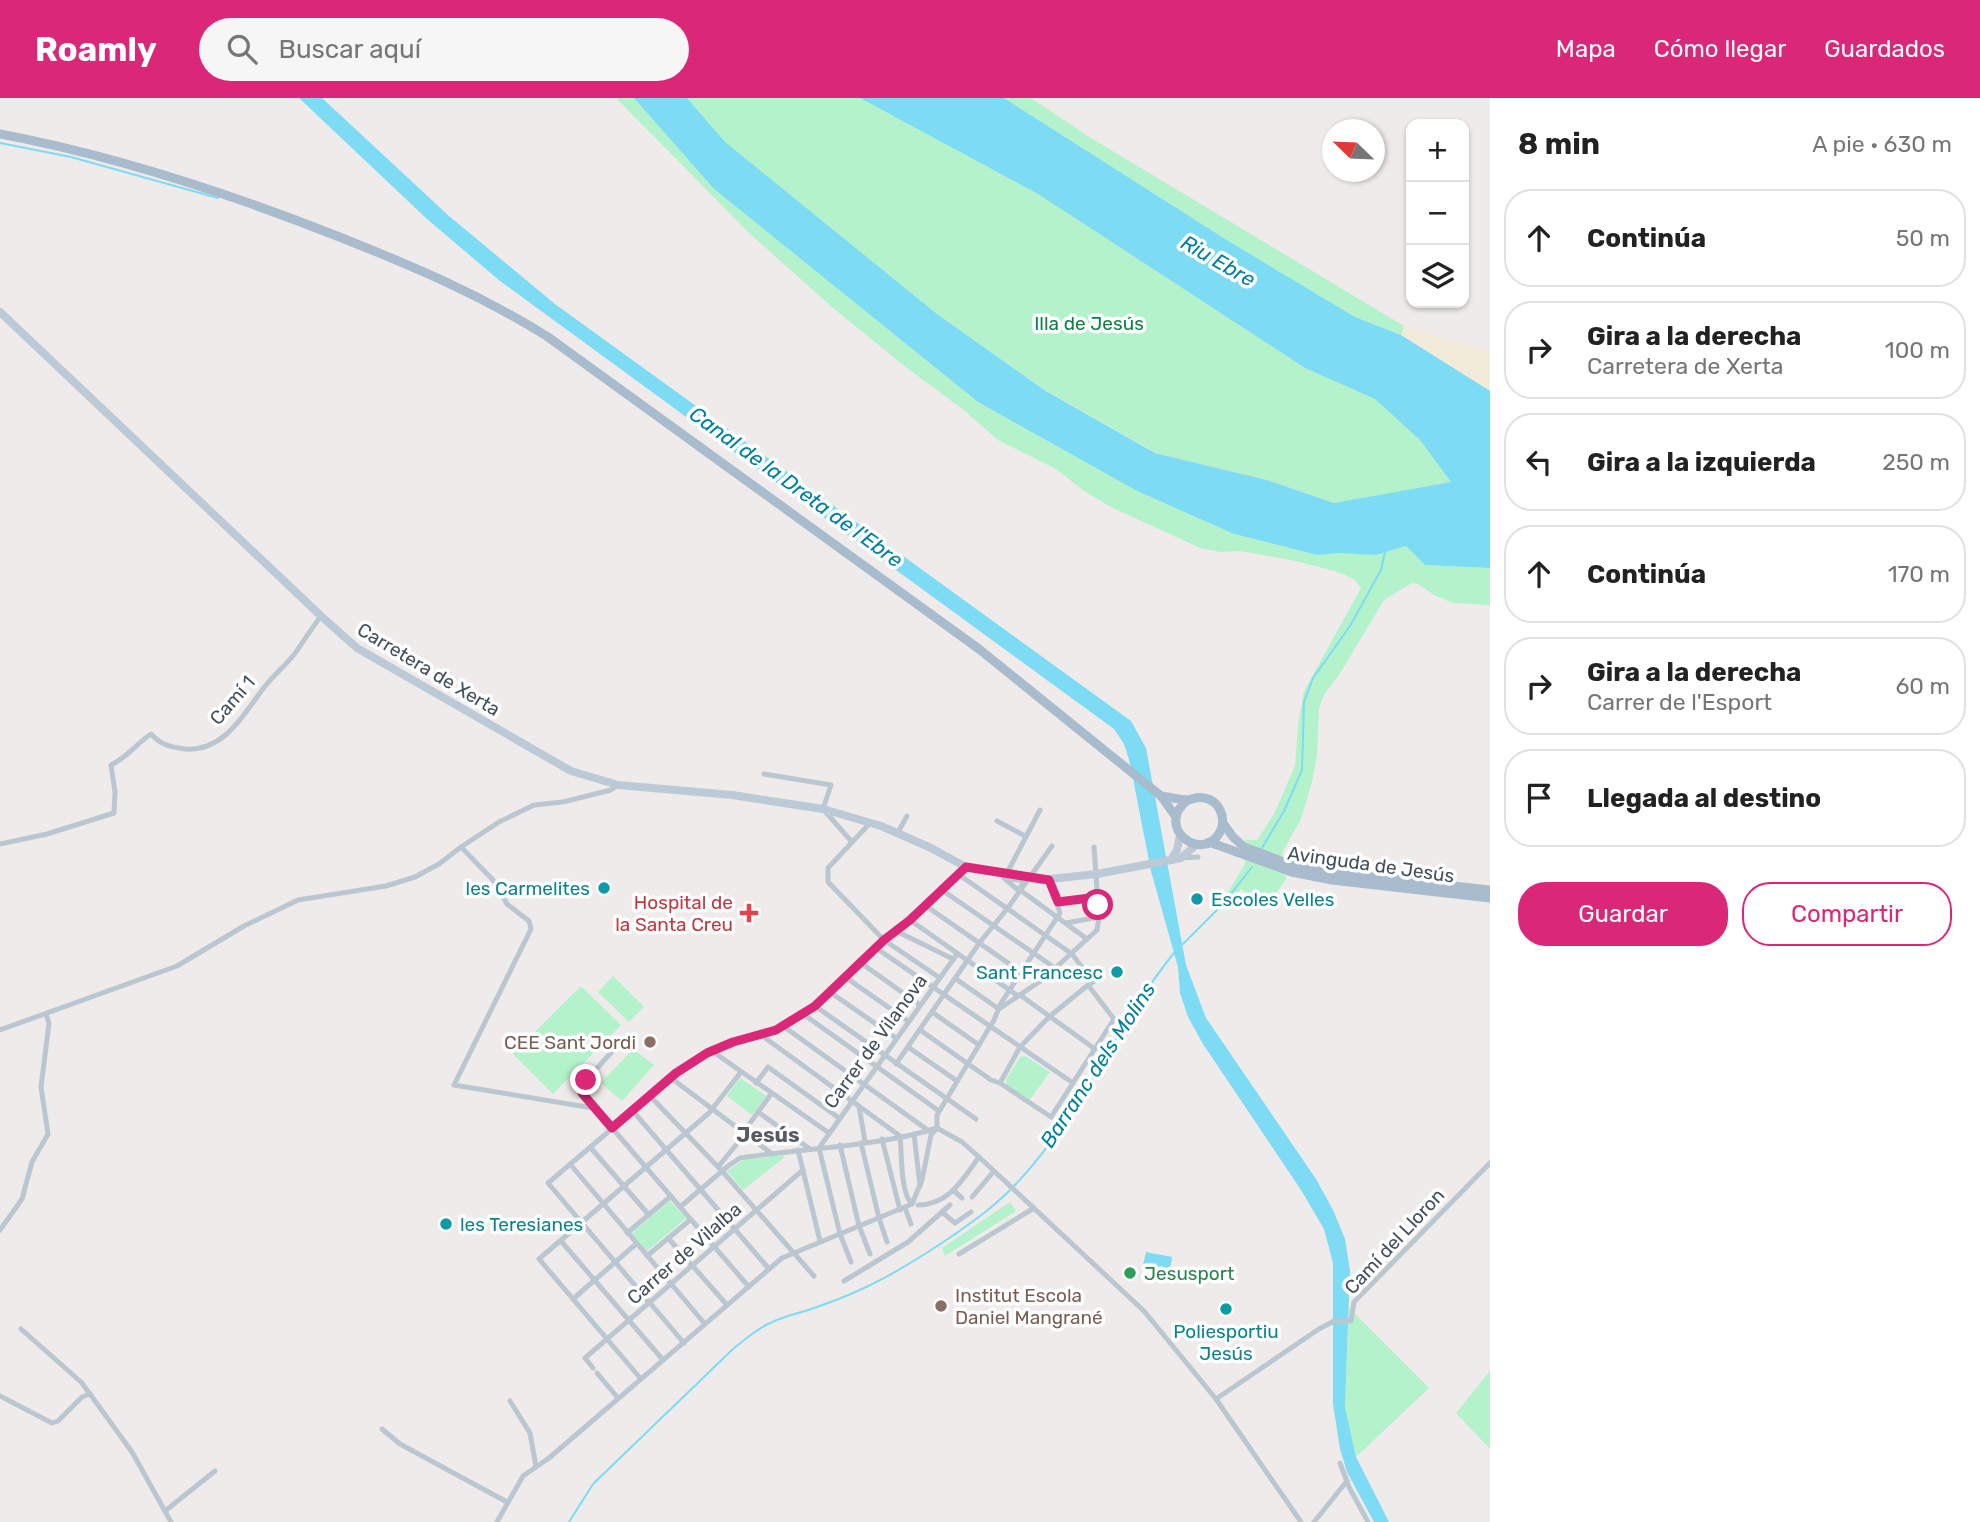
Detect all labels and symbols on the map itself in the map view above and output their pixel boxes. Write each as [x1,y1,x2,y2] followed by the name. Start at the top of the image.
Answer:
[1322,119,1385,182] north arrow
[1177,229,1260,292] water label: Riu Ebre
[1034,312,1144,335] park label: Illa de Jesús
[685,401,908,572] water label: Canal de la Dreta de l'Ebre
[353,618,504,721] street label: Carretera de Xerta
[205,671,260,730] street label: Camí 1
[1286,841,1456,888] street label: Avinguda de Jesús
[466,877,590,900] place label: les Carmelites
[596,880,612,896] marker: les Carmelites
[1211,888,1334,911] place label: Escoles Velles
[1082,889,1113,920] route start
[615,891,733,936] place label: Hospital de la Santa Creu
[1189,891,1205,907] marker: Escoles Velles
[739,903,759,923] marker: Hospital de la Santa Creu
[976,961,1103,984] place label: Sant Francesc
[1109,964,1125,980] marker: Sant Francesc
[819,970,932,1113] street label: Carrer de Vilanova
[1035,977,1161,1152] water label: Barranc dels Molins
[504,1031,636,1054] place label: CEE Sant Jordi
[642,1034,658,1050] marker: CEE Sant Jordi
[570,1064,601,1095] route end
[736,1122,800,1147] district label: Jesús
[1340,1184,1449,1299] street label: Camí del Lloron
[622,1197,746,1309] street label: Carrer de Vilalba
[460,1213,583,1236] place label: les Teresianes
[438,1216,454,1232] marker: les Teresianes
[1144,1262,1235,1285] place label: Jesusport
[1122,1265,1138,1281] marker: Jesusport
[955,1284,1103,1329] place label: Institut Escola Daniel Mangrané
[933,1298,949,1314] marker: Institut Escola Daniel Mangrané
[1218,1301,1234,1317] marker: Poliesportiu Jesús
[1173,1320,1279,1365] place label: Poliesportiu Jesús

